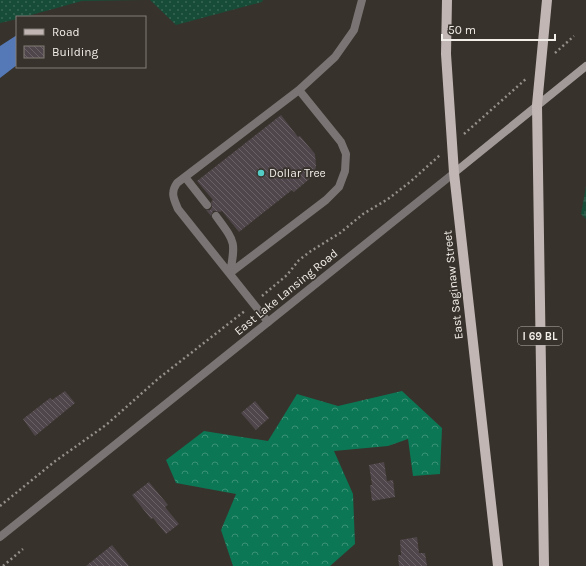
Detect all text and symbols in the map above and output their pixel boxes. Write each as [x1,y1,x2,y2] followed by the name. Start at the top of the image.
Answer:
[16,16,146,68] legend
[442,16,555,42] scale bar
[448,23,476,37] text: 50 m
[52,25,80,39] text: Road
[52,45,99,59] text: Building
[269,166,326,180] place label: Dollar Tree
[256,168,266,178] marker: Dollar Tree
[440,229,466,340] street label: East Saginaw Street
[232,246,340,338] street label: East Lake Lansing Road
[518,327,562,345] road number: I 69 BL

